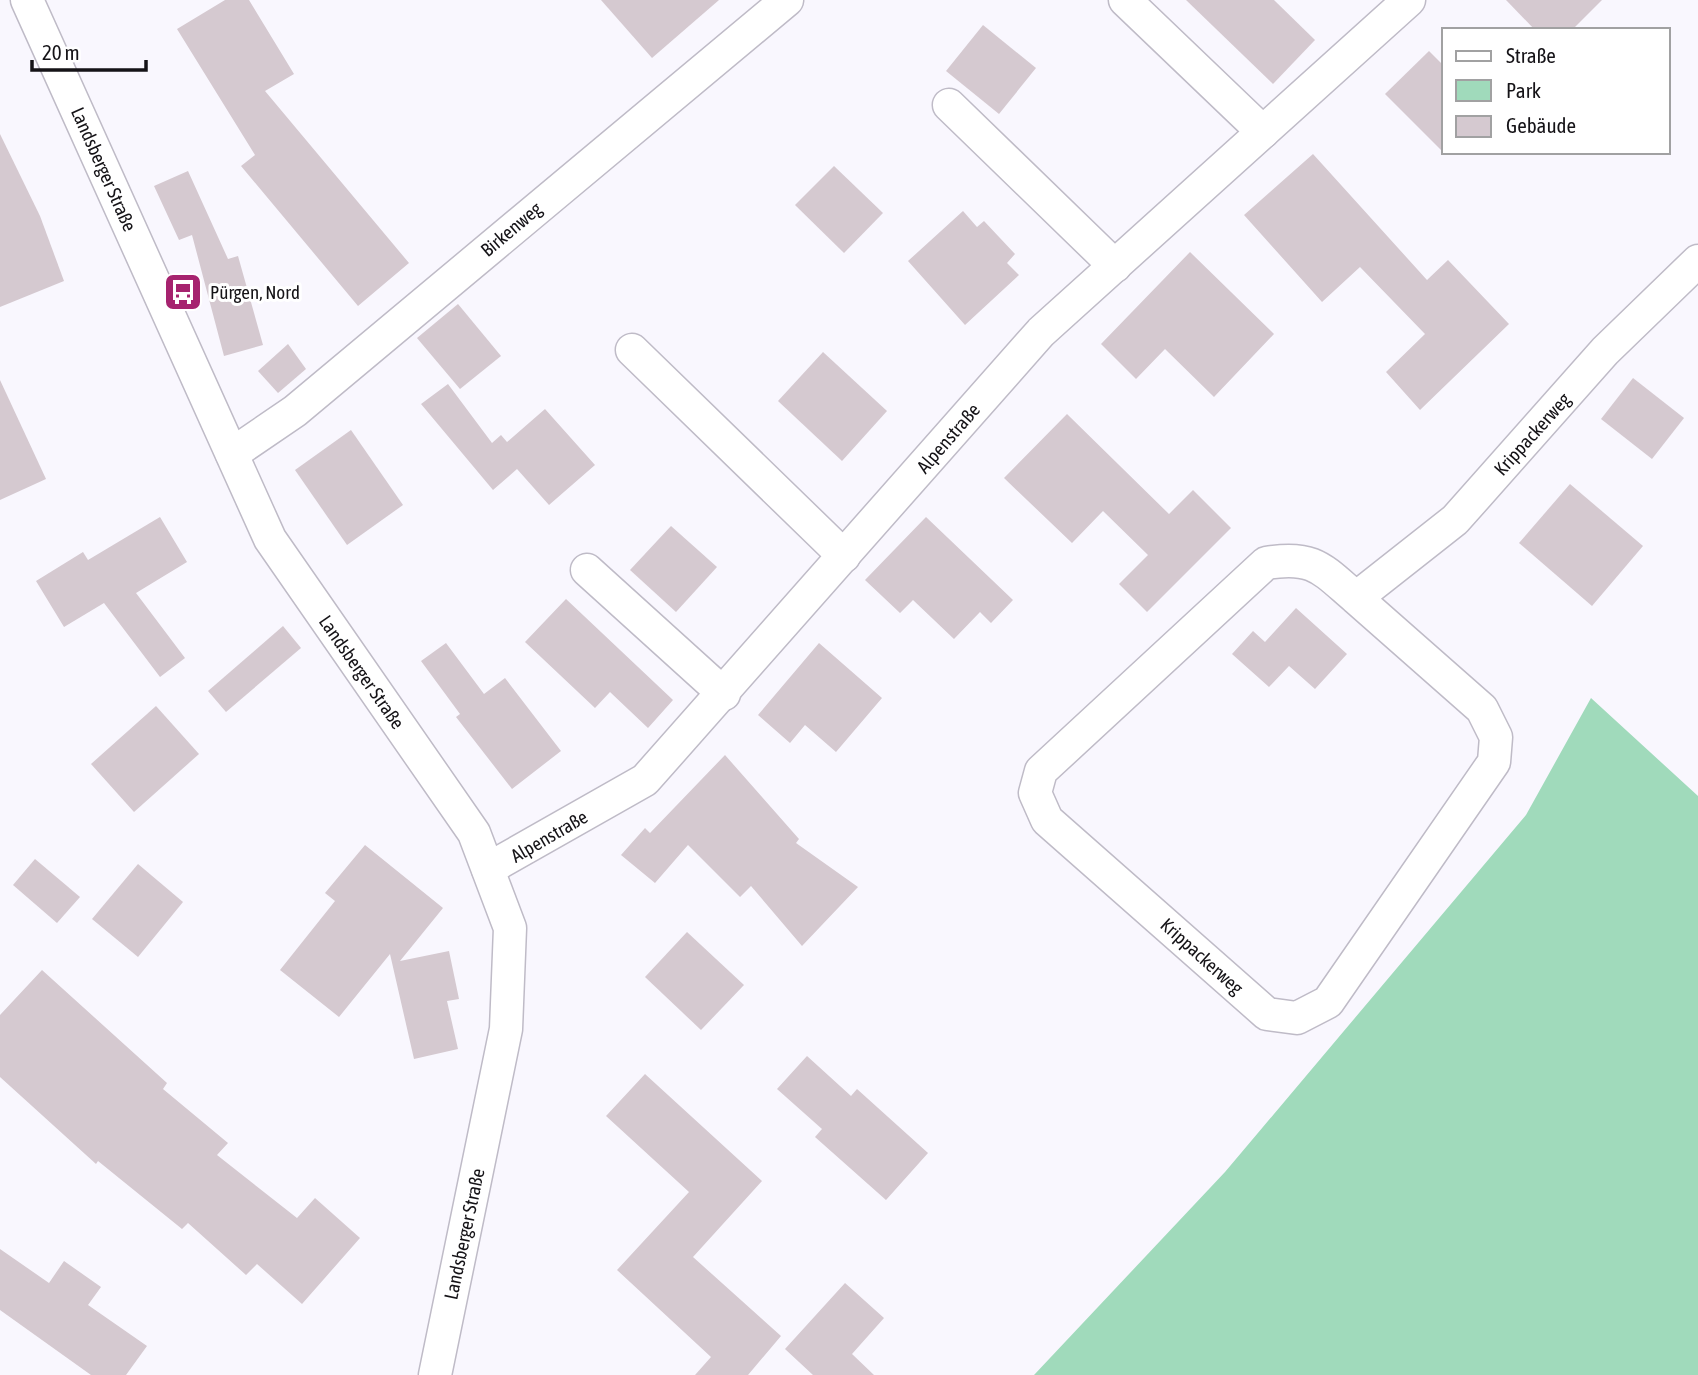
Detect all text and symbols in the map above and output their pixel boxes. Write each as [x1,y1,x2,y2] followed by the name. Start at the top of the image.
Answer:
[32,28,145,72] scale bar
[1442,28,1670,154] legend
[42,40,80,64] text: 20 m
[1506,43,1556,67] text: Straße
[1506,78,1541,102] text: Park
[67,104,141,234] street label: Landsberger Straße
[1506,113,1576,137] text: Gebäude
[476,197,547,261] street label: Birkenweg
[162,271,204,313] bus stop icon: Pürgen, Nord
[210,281,300,303] place label: Pürgen, Nord
[1489,388,1575,480] street label: Krippackerweg
[912,399,984,477] street label: Alpenstraße
[315,611,409,733] street label: Landsberger Straße
[507,805,591,867] street label: Alpenstraße
[1156,913,1248,999] street label: Krippackerweg
[439,1166,489,1302] street label: Landsberger Straße

